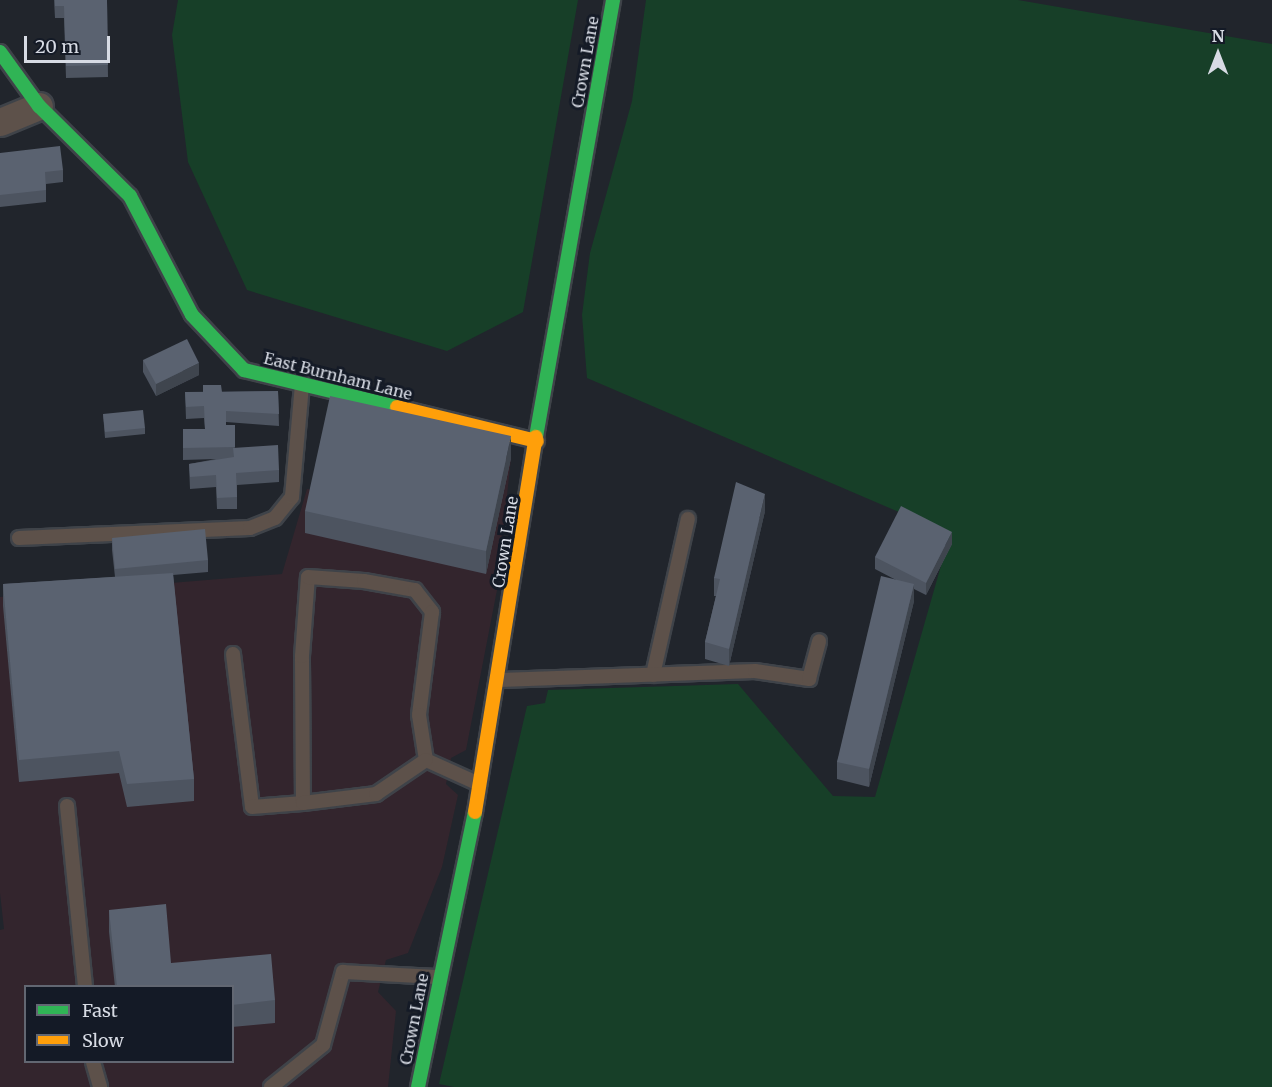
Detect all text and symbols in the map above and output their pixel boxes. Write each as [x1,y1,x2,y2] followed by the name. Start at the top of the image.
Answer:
[568,15,602,109] street label: Crown Lane
[27,24,112,62] scale bar
[1188,24,1248,84] north arrow
[1212,26,1224,46] text: N
[35,35,79,58] text: 20 m
[262,348,414,404] street label: East Burnham Lane
[488,495,522,589] street label: Crown Lane
[396,972,432,1066] street label: Crown Lane
[24,985,234,1063] legend
[82,999,118,1022] text: Fast
[82,1029,124,1052] text: Slow

